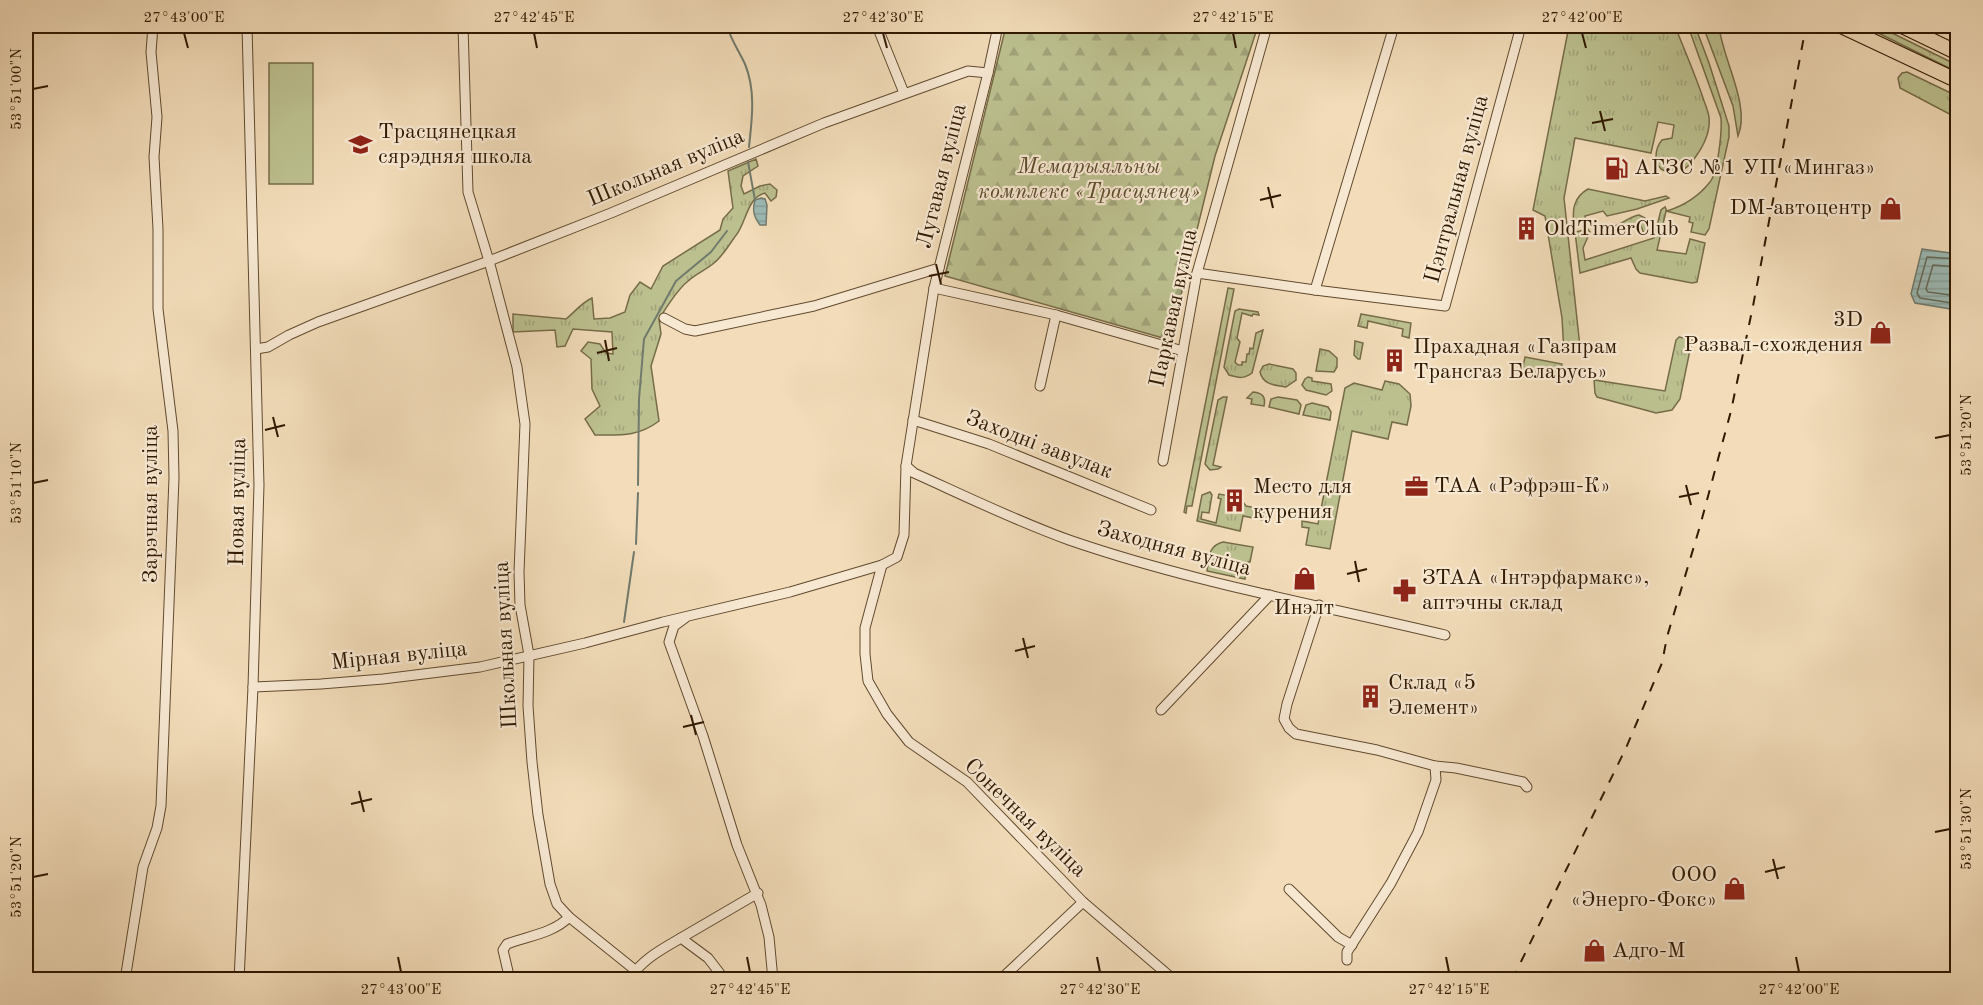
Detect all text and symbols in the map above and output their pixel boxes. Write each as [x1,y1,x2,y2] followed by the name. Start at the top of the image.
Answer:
[144,11,224,26] text: 27°43'00"E
[494,11,574,26] text: 27°42'45"E
[843,11,923,26] text: 27°42'30"E
[1193,11,1273,26] text: 27°42'15"E
[1542,11,1622,26] text: 27°42'00"E
[10,48,25,130] text: 53°51'00"N
[1421,92,1493,285] street label: Цэнтральная вуліца
[913,101,971,251] street label: Лугавая вуліца
[378,121,532,168] place label: Трасцянецкая сярэдняя школа
[584,125,748,211] street label: Школьная вуліца
[347,132,373,158] school or university icon: Трасцянецкая сярэдняя школа
[1603,155,1629,181] fuel station icon: АГЗС №1 УП «Мингаз»
[978,156,1200,203] park label: Мемарыяльны комплекс «Трасцянец»
[1634,157,1875,179] place label: АГЗС №1 УП «Мингаз»
[1877,195,1903,221] shop icon: DM-автоцентр
[1730,197,1872,219] place label: DM-автоцентр
[1513,216,1539,242] building icon: OldTimerClub
[1544,218,1679,240] place label: OldTimerClub
[1146,227,1202,389] street label: Паркавая вуліца
[1684,309,1863,356] place label: 3D Развал-схождения
[1868,320,1894,346] shop icon: 3D Развал-схождения
[1413,336,1617,383] place label: Прахадная «Газпрам Трансгаз Беларусь»
[1382,347,1408,373] building icon: Прахадная «Газпрам Трансгаз Беларусь»
[1960,394,1975,476] text: 53°51'20"N
[963,407,1115,483] street label: Заходні завулак
[140,425,162,583] street label: Зарэчная вуліца
[226,438,250,566] street label: Новая вуліца
[10,442,25,524] text: 53°51'10"N
[1403,473,1429,499] office icon: ТАА «Рэфрэш-К»
[1434,475,1610,497] place label: ТАА «Рэфрэш-К»
[1253,476,1352,523] place label: Место для курения
[1222,487,1248,513] building icon: Место для курения
[1095,518,1254,580] street label: Заходняя вуліца
[491,560,521,729] street label: Школьная вуліца
[1291,566,1317,592] shop icon: Инэлт
[1422,567,1650,614] place label: ЗТАА «Інтэрфармакс», аптэчны склад
[1391,578,1417,604] pharmacy icon: ЗТАА «Інтэрфармакс», аптэчны склад
[1274,597,1334,619] place label: Инэлт
[330,638,469,674] street label: Мірная вуліца
[1388,672,1479,719] place label: Склад «5 Элемент»
[1357,683,1383,709] building icon: Склад «5 Элемент»
[960,754,1090,882] street label: Сонечная вуліца
[1960,788,1975,870] text: 53°51'30"N
[10,836,25,918] text: 53°51'20"N
[1571,864,1717,911] place label: ООО «Энерго-Фокс»
[1722,875,1748,901] shop icon: ООО «Энерго-Фокс»
[1581,938,1607,964] shop icon: Адго-М
[1612,940,1686,962] place label: Адго-М
[361,983,441,998] text: 27°43'00"E
[710,983,790,998] text: 27°42'45"E
[1060,983,1140,998] text: 27°42'30"E
[1409,983,1489,998] text: 27°42'15"E
[1759,983,1839,998] text: 27°42'00"E

